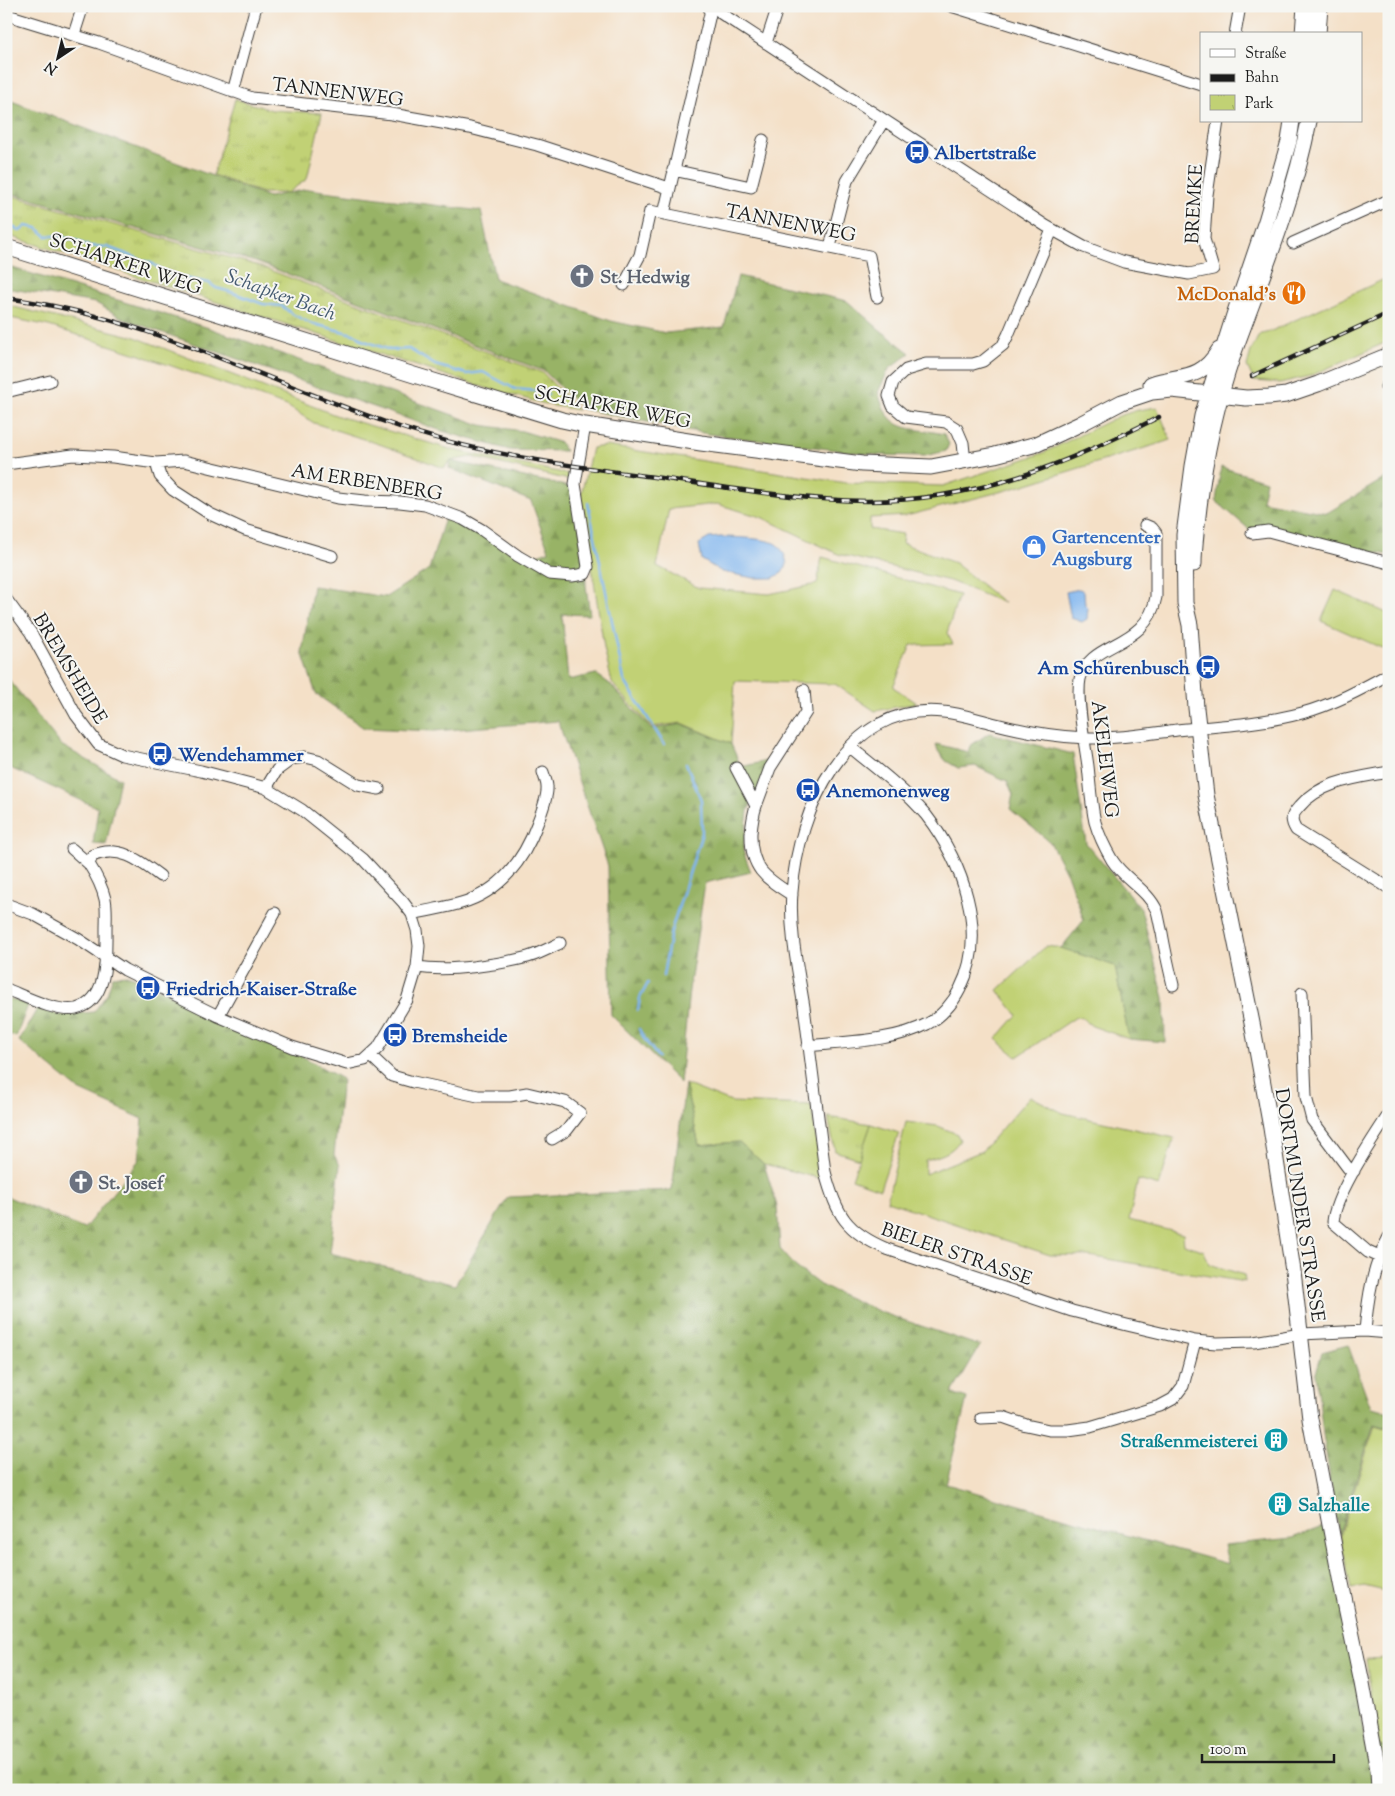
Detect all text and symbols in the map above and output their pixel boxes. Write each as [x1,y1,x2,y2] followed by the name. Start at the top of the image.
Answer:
[32,32,82,82] north arrow
[1200,32,1362,122] legend
[1245,44,1287,65] text: Straße
[41,56,62,78] text: N
[1245,68,1279,89] text: Bahn
[270,72,405,115] street label: TANNENWEG
[1245,94,1274,115] text: Park
[904,139,930,165] bus stop icon: Albertstraße
[934,141,1037,168] place label: Albertstraße
[1180,163,1211,245] street label: BREMKE
[723,199,858,250] street label: TANNENWEG
[46,228,205,303] street label: SCHAPKER WEG
[221,263,340,330] water label: Schapker Bach
[569,263,595,289] church icon: St. Hedwig
[600,265,691,292] place label: St. Hedwig
[1281,280,1307,306] restaurant icon: McDonald's
[1177,282,1277,309] place label: McDonald's
[532,380,693,437] street label: SCHAPKER WEG
[289,458,444,509] street label: AM ERBENBERG
[1052,525,1161,574] place label: Gartencenter Augsburg
[1021,534,1047,560] shop icon: Gartencenter Augsburg
[25,609,113,730] street label: BREMSHEIDE
[1195,654,1221,680] bus stop icon: Am Schürenbusch
[1038,656,1191,683] place label: Am Schürenbusch
[1083,699,1124,819] street label: AKELEIWEG
[147,741,173,767] bus stop icon: Wendehammer
[178,743,304,770] place label: Wendehammer
[795,777,821,803] bus stop icon: Anemonenweg
[826,779,950,806] place label: Anemonenweg
[135,975,161,1001] bus stop icon: Friedrich-Kaiser-Straße
[166,977,357,1004] place label: Friedrich-Kaiser-Straße
[382,1022,408,1048] bus stop icon: Bremsheide
[412,1024,508,1051] place label: Bremsheide
[1267,1086,1330,1325] street label: DORTMUNDER STRASSE
[68,1169,94,1195] church icon: St. Josef
[98,1171,165,1198] place label: St. Josef
[877,1217,1036,1294] street label: BIELER STRASSE
[1263,1427,1289,1453] building icon: Straßenmeisterei
[1120,1429,1259,1456] place label: Straßenmeisterei
[1267,1491,1293,1517] building icon: Salzhalle
[1298,1493,1370,1520] place label: Salzhalle
[1202,1731,1335,1763] scale bar
[1210,1740,1247,1761] text: 100 m

